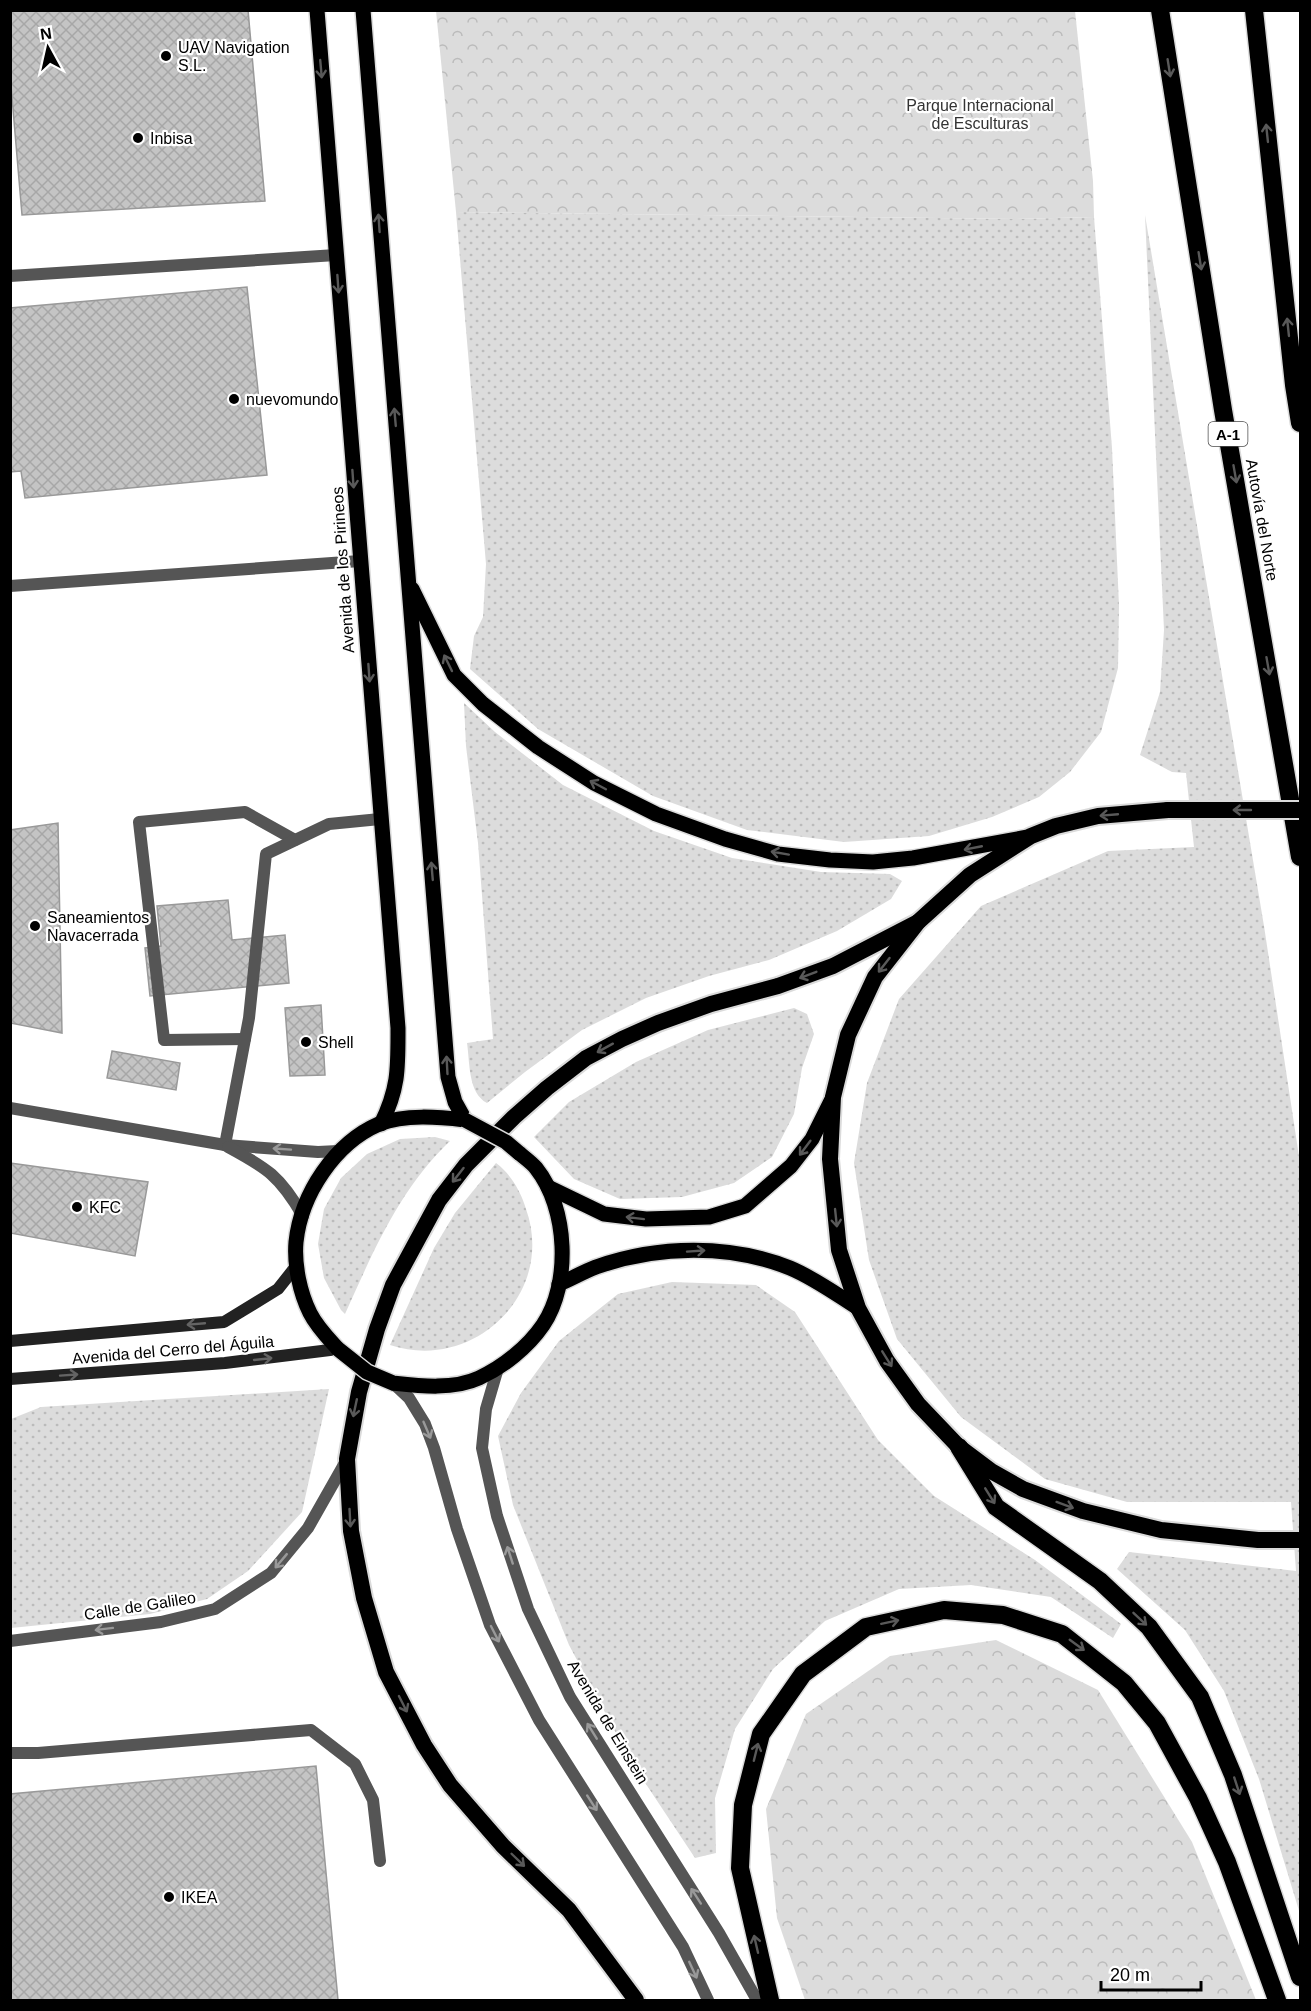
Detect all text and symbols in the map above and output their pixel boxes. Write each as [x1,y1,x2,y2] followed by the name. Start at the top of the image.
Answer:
[18,18,78,78] north arrow
[39,24,53,43] text: N
[178,39,290,74] place label: UAV Navigation S.L.
[159,49,173,63] marker: UAV Navigation S.L.
[316,58,327,78] one-way arrow
[1164,58,1175,78] one-way arrow
[906,97,1054,132] park label: Parque Internacional de Esculturas
[1261,124,1272,144] one-way arrow
[150,130,193,147] place label: Inbisa
[131,131,145,145] marker: Inbisa
[373,213,384,233] one-way arrow
[1195,251,1206,270] one-way arrow
[333,274,344,294] one-way arrow
[1282,318,1293,338] one-way arrow
[246,391,339,408] place label: nuevomundo
[227,392,241,406] marker: nuevomundo
[389,407,400,427] one-way arrow
[1208,422,1248,446] road number: A-1
[1243,458,1281,582] street label: Autovía del Norte
[1229,464,1240,483] one-way arrow
[348,468,359,488] one-way arrow
[329,486,357,654] street label: Avenida de los Pirineos
[442,655,453,673] one-way arrow
[1262,656,1273,676] one-way arrow
[364,662,375,682] one-way arrow
[590,779,607,791] one-way arrow
[1233,804,1253,816] one-way arrow
[1100,810,1120,821] one-way arrow
[964,843,984,854] one-way arrow
[771,847,790,858] one-way arrow
[426,861,437,881] one-way arrow
[47,909,149,944] place label: Saneamientos Navacerrada
[28,919,42,933] marker: Saneamientos Navacerrada
[878,957,891,973] one-way arrow
[800,970,818,981] one-way arrow
[318,1034,354,1051] place label: Shell
[299,1035,313,1049] marker: Shell
[597,1042,614,1054] one-way arrow
[442,1056,453,1076] one-way arrow
[799,1140,812,1156] one-way arrow
[272,1144,292,1155] one-way arrow
[452,1166,465,1182] one-way arrow
[89,1199,121,1216] place label: KFC
[70,1200,84,1214] marker: KFC
[831,1207,842,1227] one-way arrow
[626,1212,646,1223] one-way arrow
[685,1245,705,1256] one-way arrow
[186,1319,206,1330] one-way arrow
[71,1332,275,1367] street label: Avenida del Cerro del Águila
[881,1350,893,1367] one-way arrow
[253,1353,273,1364] one-way arrow
[58,1369,78,1380] one-way arrow
[349,1398,360,1418] one-way arrow
[422,1420,433,1438] one-way arrow
[984,1488,996,1504] one-way arrow
[1055,1500,1074,1511] one-way arrow
[344,1507,355,1527] one-way arrow
[503,1546,514,1565] one-way arrow
[274,1553,288,1568] one-way arrow
[83,1589,197,1623] street label: Calle de Galileo
[1133,1612,1148,1626] one-way arrow
[880,1615,899,1627] one-way arrow
[95,1624,115,1635] one-way arrow
[490,1625,501,1643] one-way arrow
[1068,1639,1084,1651] one-way arrow
[564,1657,652,1787] street label: Avenida de Einstein
[397,1695,409,1713] one-way arrow
[585,1723,597,1740] one-way arrow
[751,1743,763,1762] one-way arrow
[1232,1776,1243,1795] one-way arrow
[586,1794,598,1811] one-way arrow
[510,1853,525,1867] one-way arrow
[689,1888,701,1905] one-way arrow
[181,1889,218,1906] place label: IKEA
[162,1890,176,1904] marker: IKEA
[750,1934,762,1953] one-way arrow
[1101,1954,1202,1992] scale bar
[688,1960,700,1978] one-way arrow
[1110,1965,1150,1985] text: 20 m

